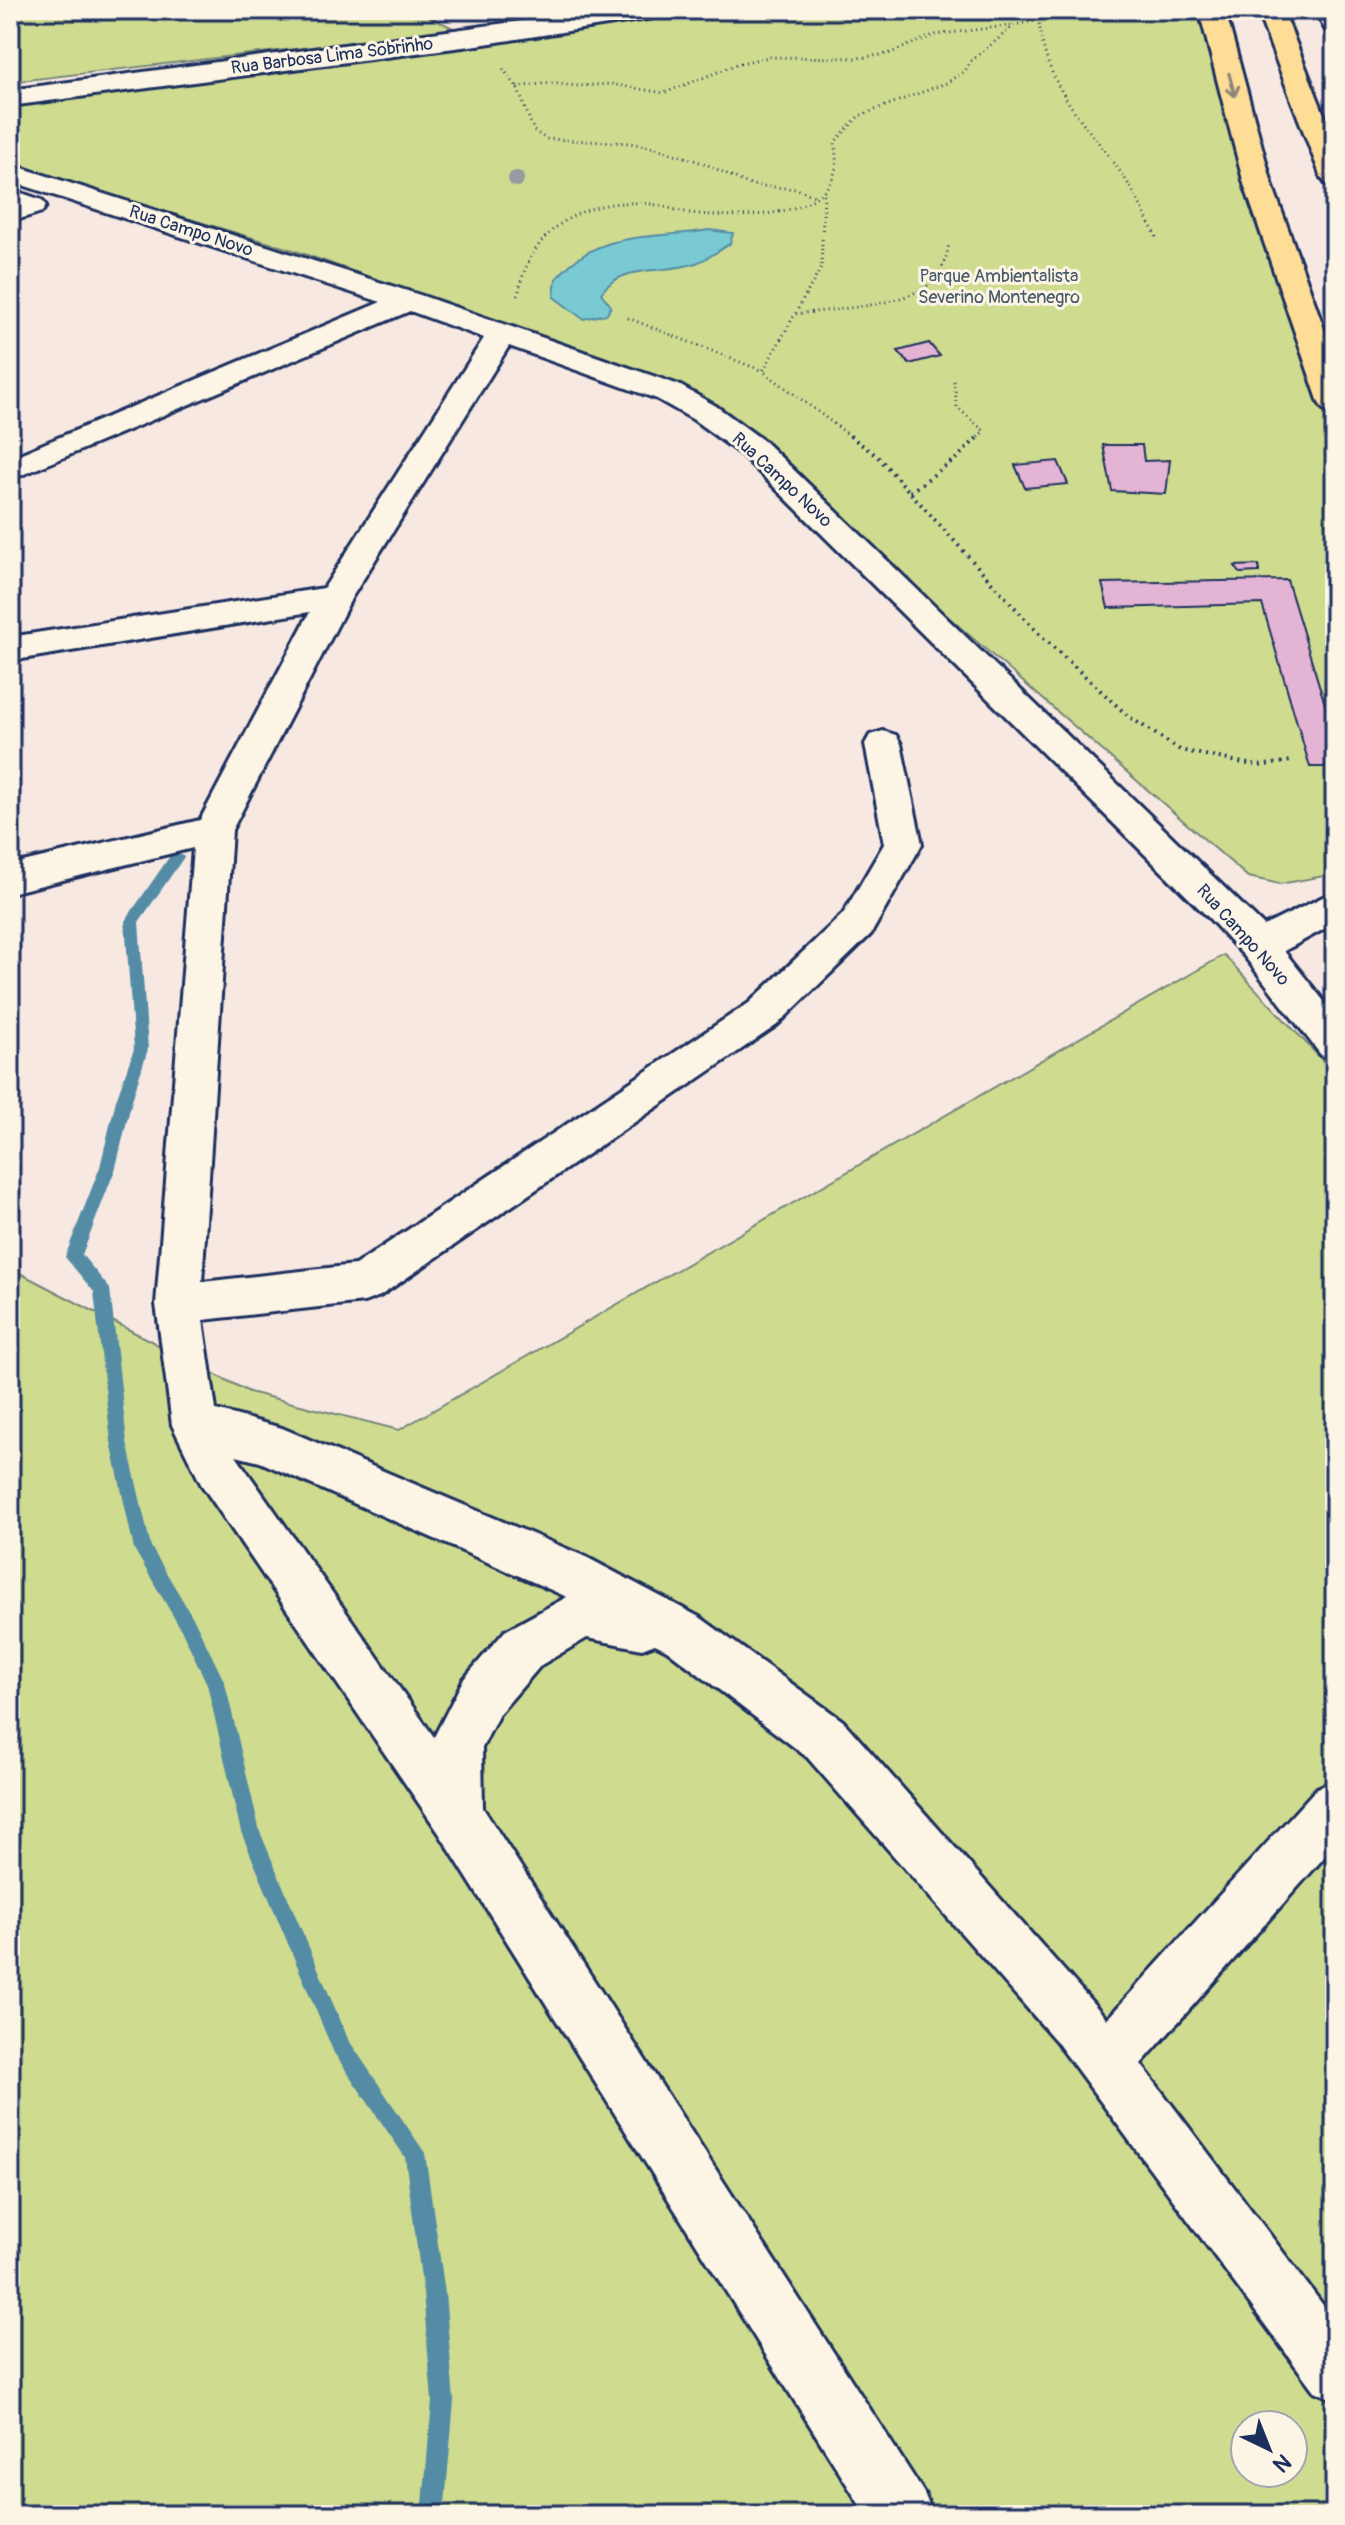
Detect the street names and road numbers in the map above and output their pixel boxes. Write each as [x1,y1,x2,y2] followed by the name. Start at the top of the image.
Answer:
[230,32,435,80] street label: Rua Barbosa Lima Sobrinho
[126,200,256,262] street label: Rua Campo Novo
[727,428,837,533] street label: Rua Campo Novo
[1191,879,1295,991] street label: Rua Campo Novo

